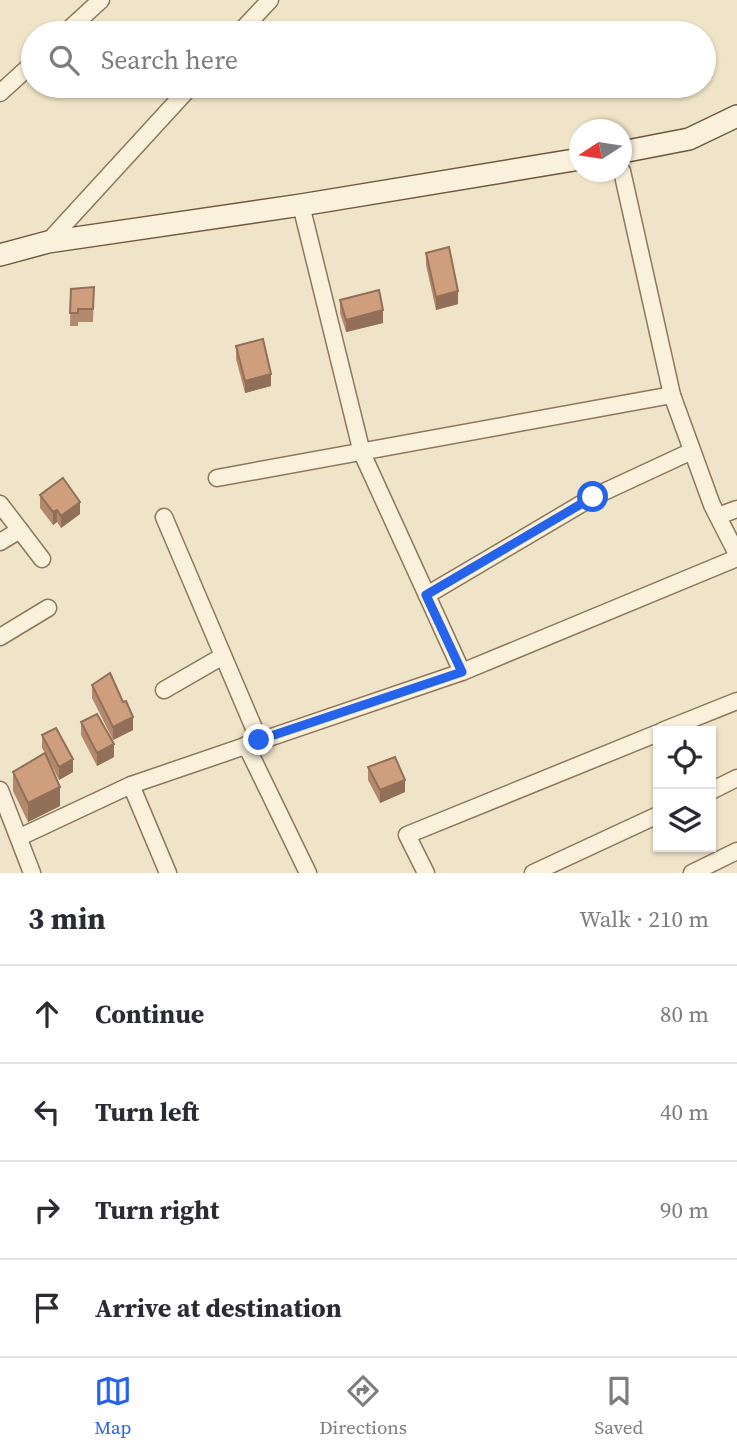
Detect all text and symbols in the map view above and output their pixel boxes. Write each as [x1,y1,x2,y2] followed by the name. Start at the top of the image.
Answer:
[21,21,716,98] search box
[45,41,83,79] icon: search
[101,42,238,78] text: Search here
[569,119,632,182] north arrow
[577,481,608,512] route start
[243,724,274,755] route end
[653,726,716,852] map controls
[653,726,716,789] button: locate
[653,789,716,852] button: layers
[28,898,106,939] text: 3 min
[579,903,709,935] text: Walk · 210 m
[28,995,66,1033] icon: ahead
[95,996,204,1032] text: Continue
[660,998,709,1030] text: 80 m
[28,1093,66,1131] icon: left
[95,1094,199,1130] text: Turn left
[660,1096,709,1128] text: 40 m
[28,1191,66,1229] icon: right
[95,1192,219,1228] text: Turn right
[660,1194,709,1226] text: 90 m
[28,1289,66,1327] icon: arrive
[95,1290,342,1326] text: Arrive at destination
[94,1372,132,1440] tab: Map
[319,1372,407,1440] tab: Directions
[595,1372,643,1440] tab: Saved

